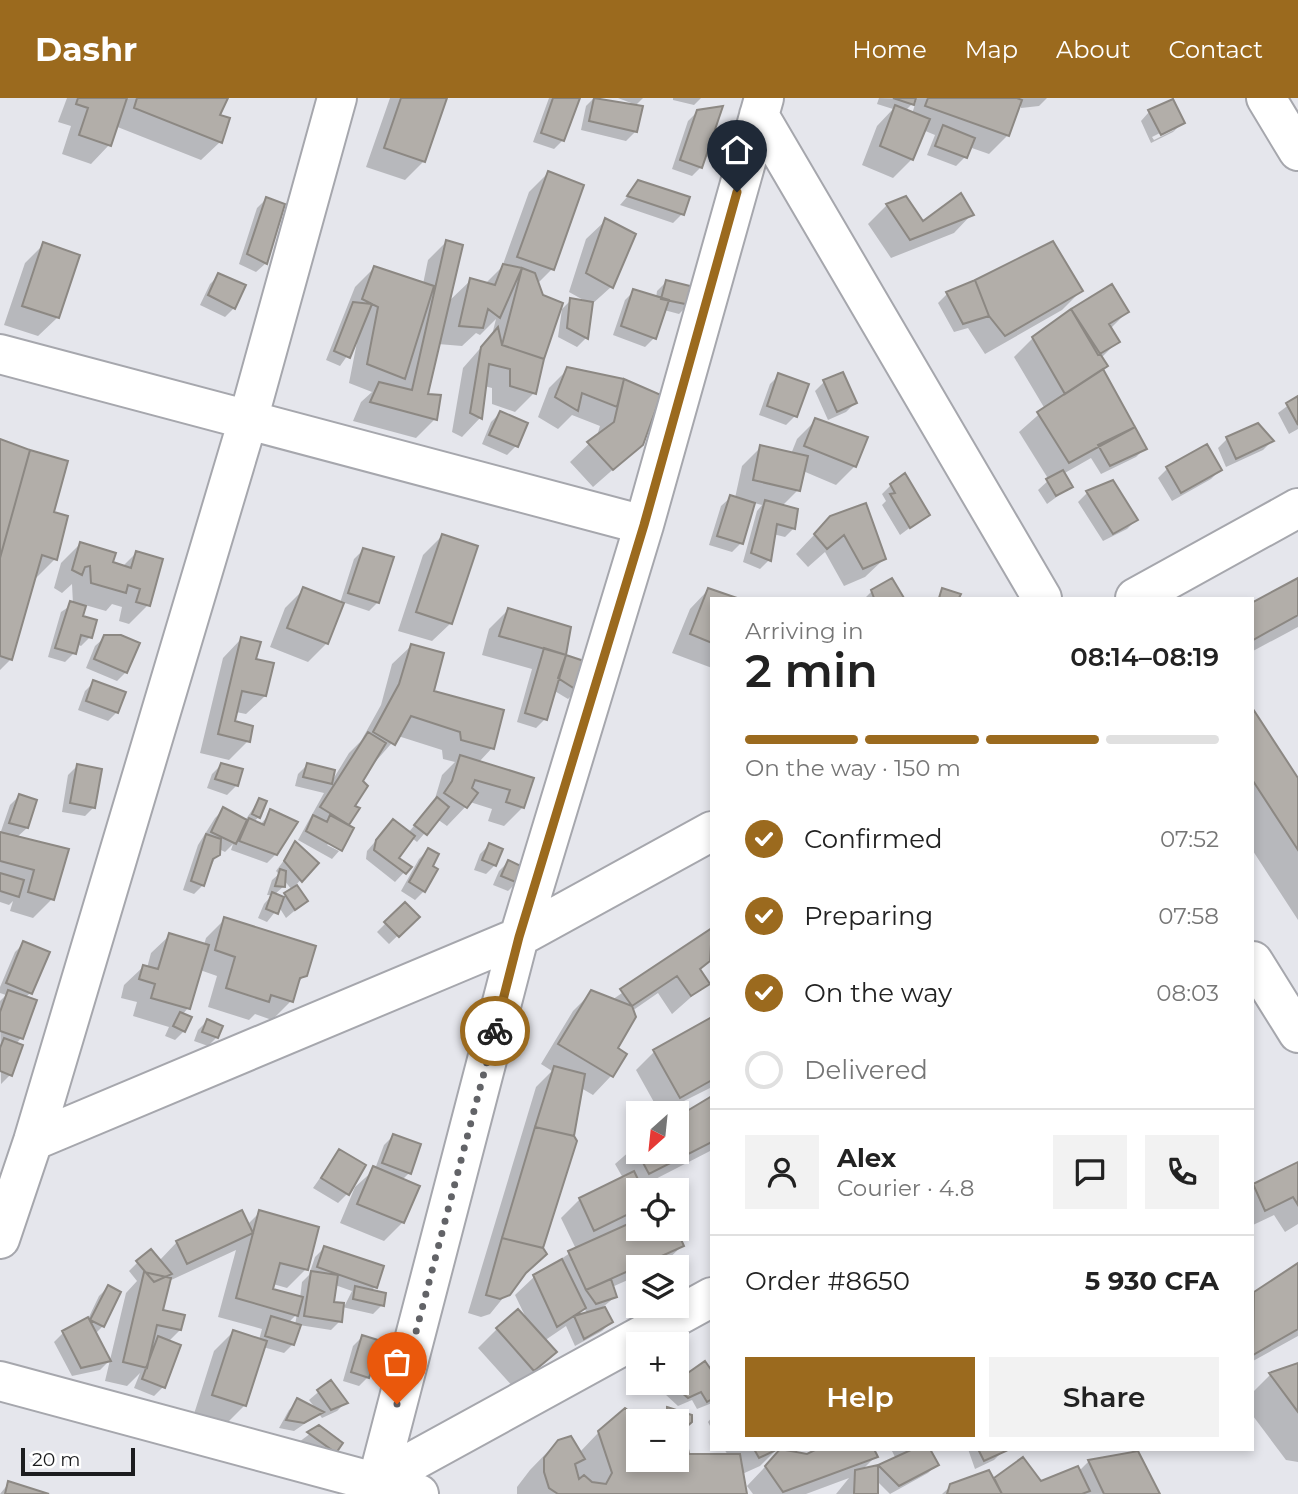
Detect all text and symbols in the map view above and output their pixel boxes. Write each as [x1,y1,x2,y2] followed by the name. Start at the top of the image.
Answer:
[35,29,137,69] text: Dashr
[852,35,927,64] text: Home
[965,35,1018,64] text: Map
[1056,35,1130,64] text: About
[1168,35,1263,64] text: Contact
[707,120,767,192] pin
[718,131,756,169] icon: home
[745,617,864,645] text: Arriving in
[1070,641,1219,673] text: 08:14–08:19
[745,642,878,699] text: 2 min
[745,754,961,782] text: On the way · 150 m
[745,820,783,858] icon: check
[804,823,943,855] text: Confirmed
[1160,825,1219,853] text: 07:52
[745,897,783,935] icon: check
[804,900,933,932] text: Preparing
[1158,902,1219,930] text: 07:58
[745,974,783,1012] icon: check
[804,977,952,1009] text: On the way
[1156,979,1219,1007] text: 08:03
[460,996,530,1066] courier
[476,1012,514,1050] icon: bike
[804,1054,928,1086] text: Delivered
[626,1101,690,1164] north arrow
[626,1101,689,1472] map controls
[745,1135,819,1209] button: person
[1053,1135,1127,1209] button: chat
[1145,1135,1219,1209] button: phone
[837,1142,896,1174] text: Alex
[837,1174,974,1202] text: Courier · 4.8
[626,1178,689,1241] button: locate
[626,1255,689,1318] button: layers
[745,1265,910,1297] text: Order #8650
[1085,1265,1219,1297] text: 5 930 CFA
[367,1332,427,1404] pin
[626,1332,689,1395] button: +
[378,1343,416,1381] icon: bag
[745,1357,975,1437] button: Help
[989,1357,1219,1437] button: Share
[626,1409,689,1472] button: −
[21,1445,135,1477] scale bar
[32,1448,80,1471] text: 20 m

